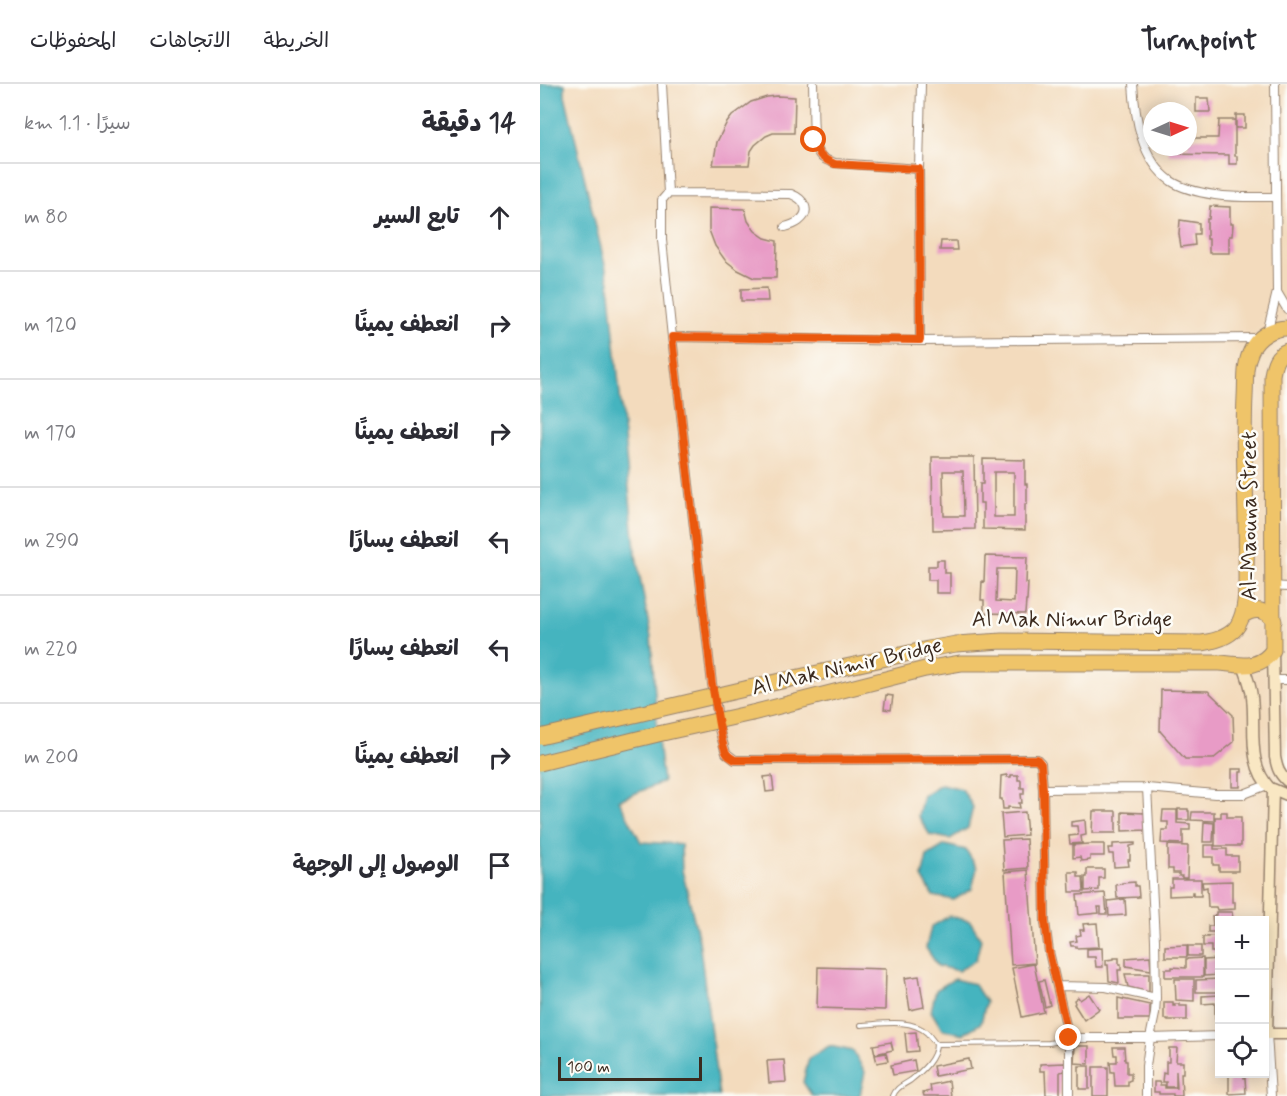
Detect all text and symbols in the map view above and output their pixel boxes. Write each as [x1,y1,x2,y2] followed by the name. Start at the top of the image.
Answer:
[1141,23,1257,60] text: Turnpoint
[30,27,116,55] text: المحفوظات
[149,27,231,55] text: الاتجاهات
[264,27,329,55] text: الخريطة
[1143,102,1197,156] north arrow
[422,107,516,141] text: 14 دقيقة
[24,110,131,137] text: سيرًا · 1.1 km
[800,126,826,152] route start
[483,201,516,234] icon: ahead
[375,203,459,231] text: تابع السير
[24,204,68,231] text: 80 m
[483,309,516,342] icon: right
[355,311,459,339] text: انعطف يمينًا
[24,312,77,339] text: 120 m
[483,417,516,450] icon: right
[355,419,459,447] text: انعطف يمينًا
[24,420,76,447] text: 170 m
[1236,431,1264,601] street label: Al-Maouna Street
[483,525,516,558] icon: left
[349,527,459,555] text: انعطف يسارًا
[24,528,79,555] text: 290 m
[972,606,1172,635] street label: Al Mak Nimur Bridge
[749,631,945,704] street label: Al Mak Nimir Bridge
[483,633,516,666] icon: left
[349,635,459,663] text: انعطف يسارًا
[24,636,78,663] text: 220 m
[483,741,516,774] icon: right
[355,743,459,771] text: انعطف يمينًا
[24,744,79,771] text: 200 m
[483,849,516,882] icon: arrive
[292,851,459,879] text: الوصول إلى الوجهة
[1215,916,1269,1078] map controls
[1215,916,1269,970] button: +
[1215,970,1269,1024] button: −
[1055,1024,1081,1050] route end
[1215,1024,1269,1078] button: locate
[558,1054,702,1082] scale bar
[567,1057,610,1078] text: 100 m

